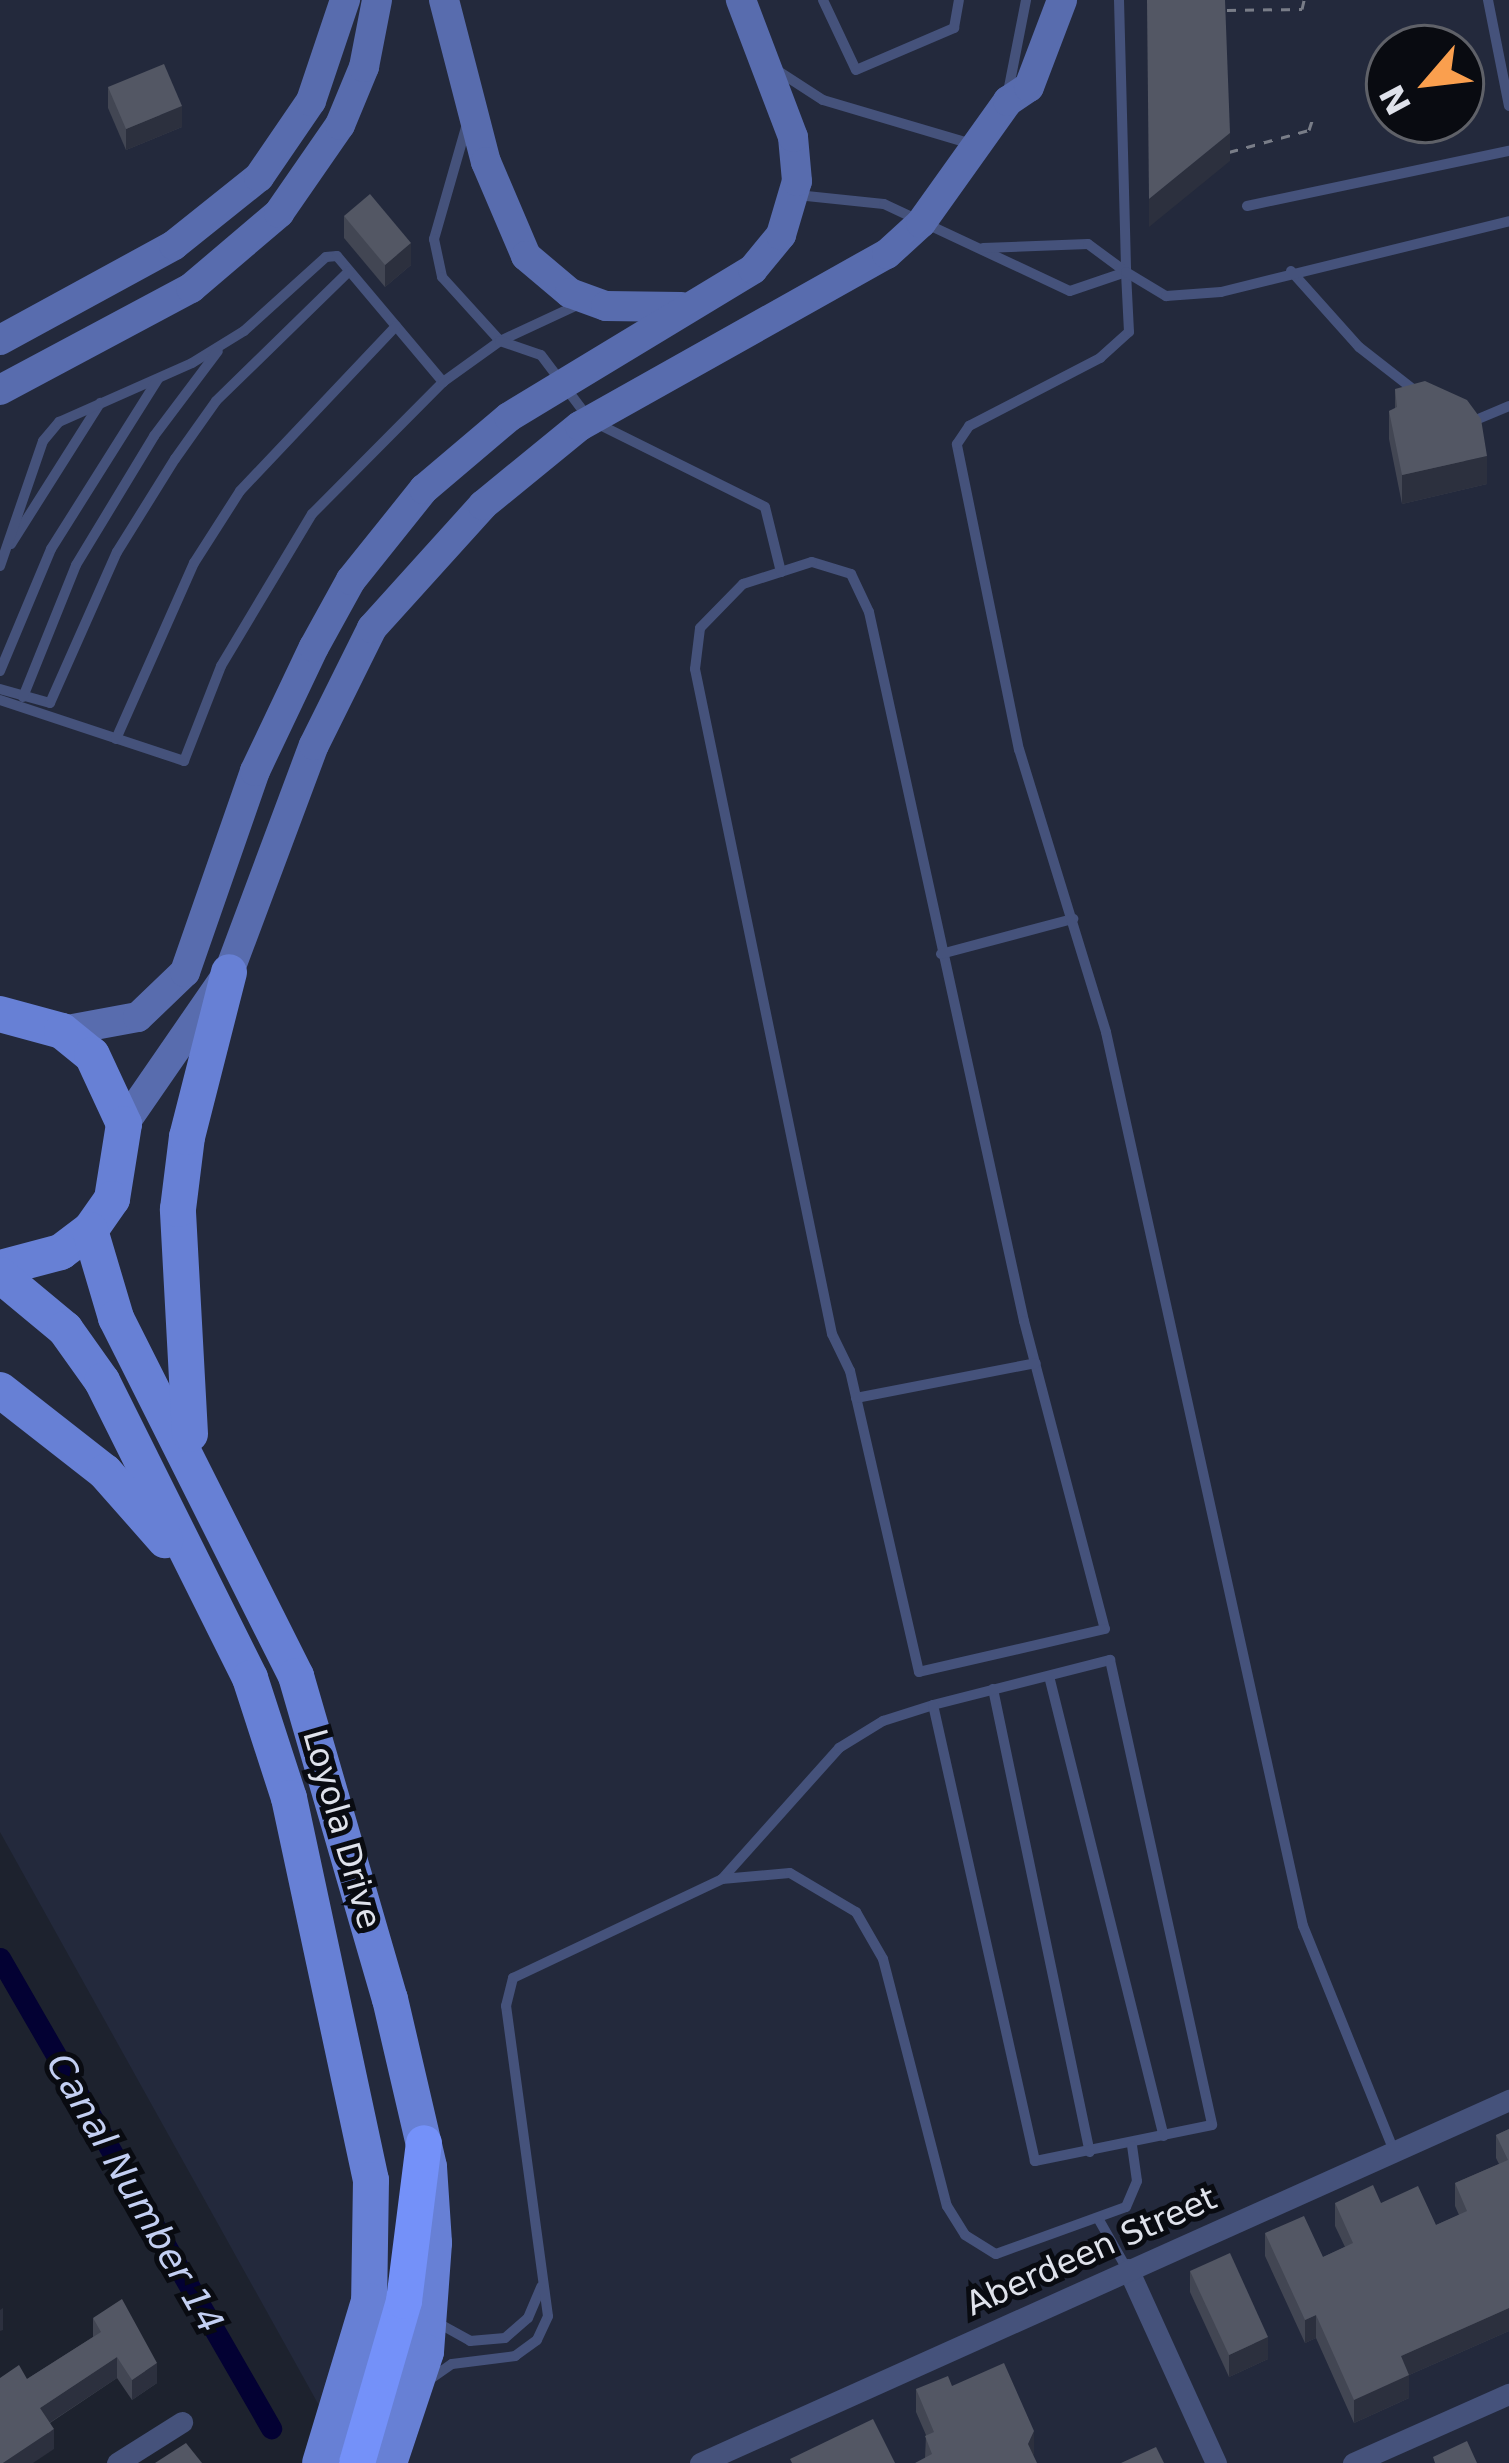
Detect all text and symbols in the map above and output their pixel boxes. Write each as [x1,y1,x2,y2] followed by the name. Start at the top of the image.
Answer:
[1365,24,1485,144] north arrow
[1372,78,1419,121] text: N
[295,1725,389,1933] street label: Loyola Drive
[37,2046,233,2340] water label: Canal Number 14
[960,2178,1222,2324] street label: Aberdeen Street

